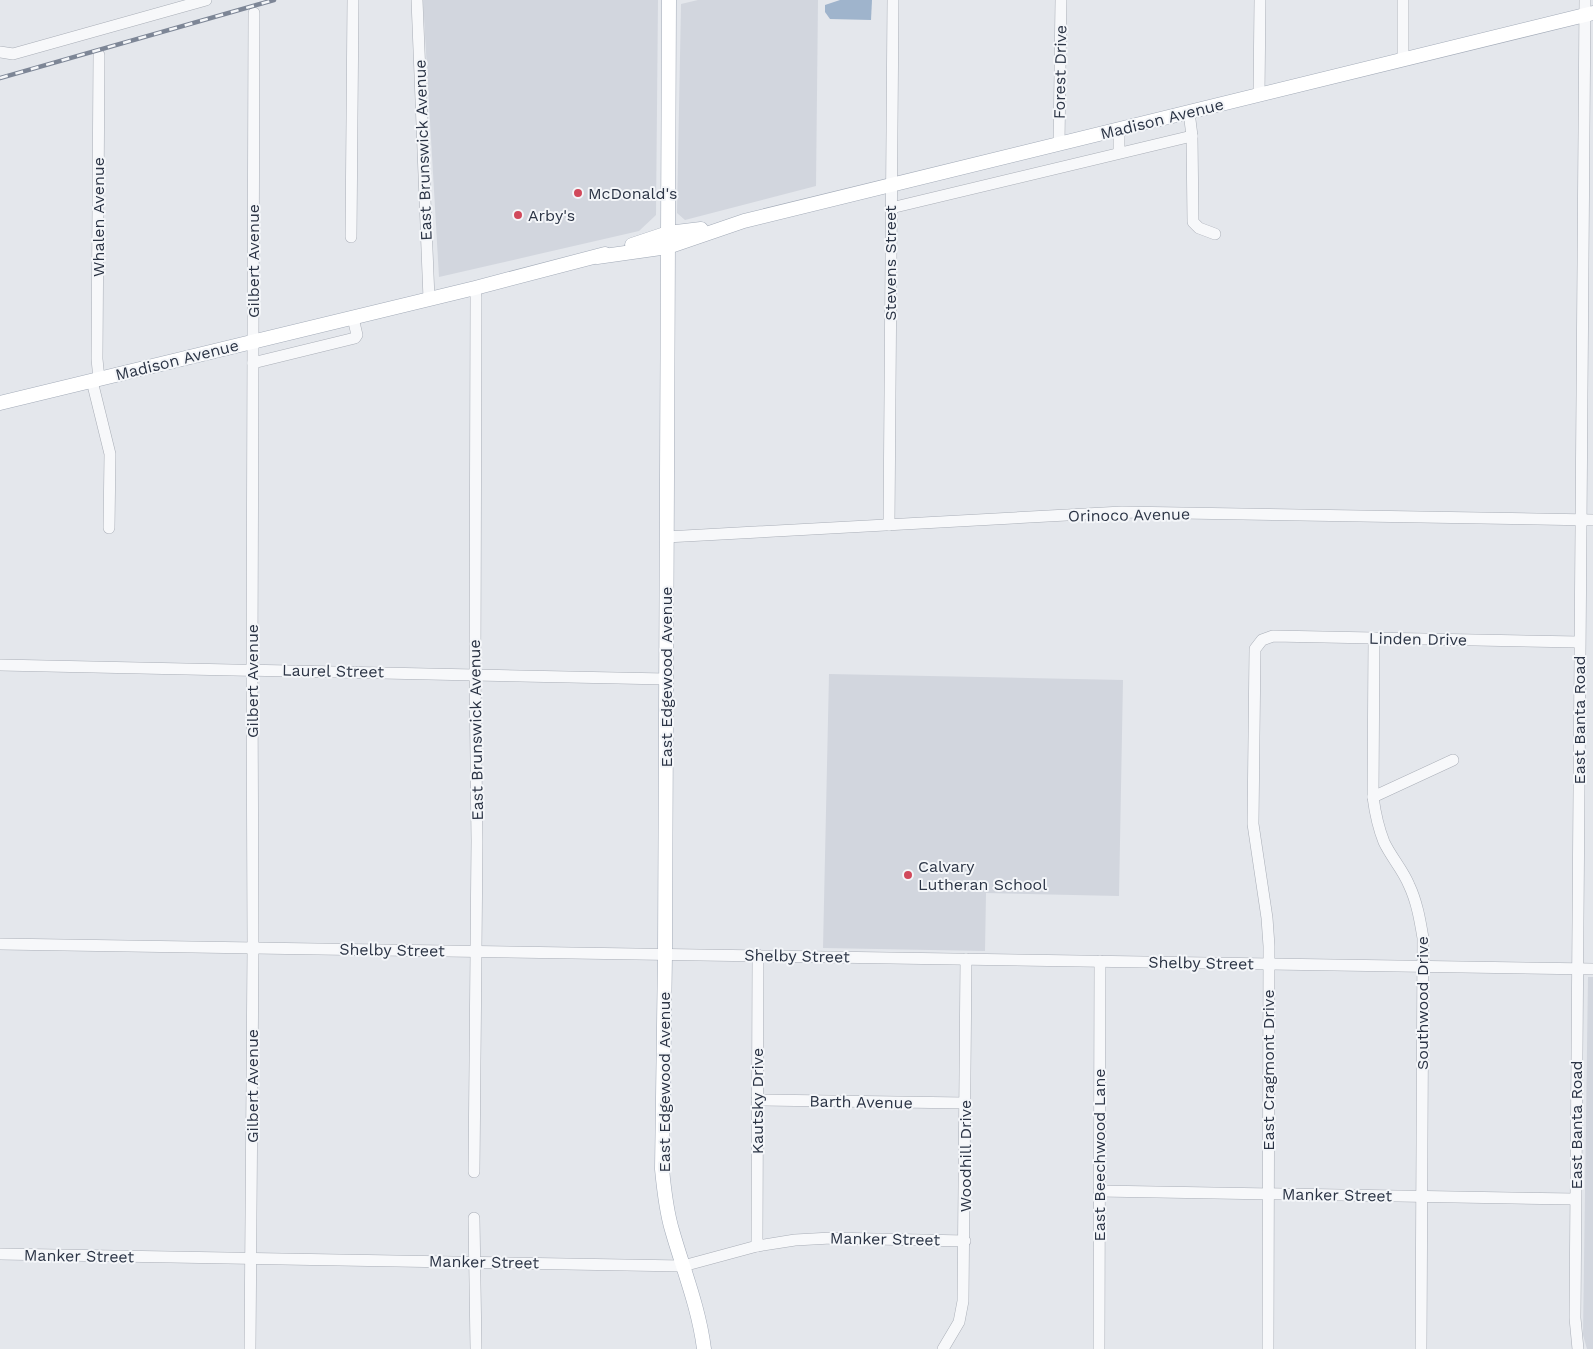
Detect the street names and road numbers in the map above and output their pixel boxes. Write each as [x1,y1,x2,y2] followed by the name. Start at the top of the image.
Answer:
[1050,25,1070,119] street label: Forest Drive
[410,59,436,241] street label: East Brunswick Avenue
[1098,95,1226,143] street label: Madison Avenue
[89,157,108,277] street label: Whalen Avenue
[244,204,263,318] street label: Gilbert Avenue
[881,205,900,321] street label: Stevens Street
[113,336,241,384] street label: Madison Avenue
[1068,504,1190,526] street label: Orinoco Avenue
[657,586,676,768] street label: East Edgewood Avenue
[243,624,262,738] street label: Gilbert Avenue
[1369,629,1467,649] street label: Linden Drive
[465,639,487,821] street label: East Brunswick Avenue
[1570,655,1589,785] street label: East Banta Road
[282,661,384,681] street label: Laurel Street
[1413,936,1432,1070] street label: Southwood Drive
[339,940,445,960] street label: Shelby Street
[744,946,850,966] street label: Shelby Street
[1148,953,1254,973] street label: Shelby Street
[1259,989,1278,1151] street label: East Cragmont Drive
[655,991,674,1173] street label: East Edgewood Avenue
[243,1029,262,1143] street label: Gilbert Avenue
[748,1048,767,1154] street label: Kautsky Drive
[1567,1060,1586,1190] street label: East Banta Road
[1090,1068,1109,1242] street label: East Beechwood Lane
[809,1092,913,1112] street label: Barth Avenue
[956,1100,975,1212] street label: Woodhill Drive
[1282,1185,1393,1205] street label: Manker Street
[830,1229,941,1249] street label: Manker Street
[24,1246,135,1266] street label: Manker Street
[429,1252,540,1272] street label: Manker Street

